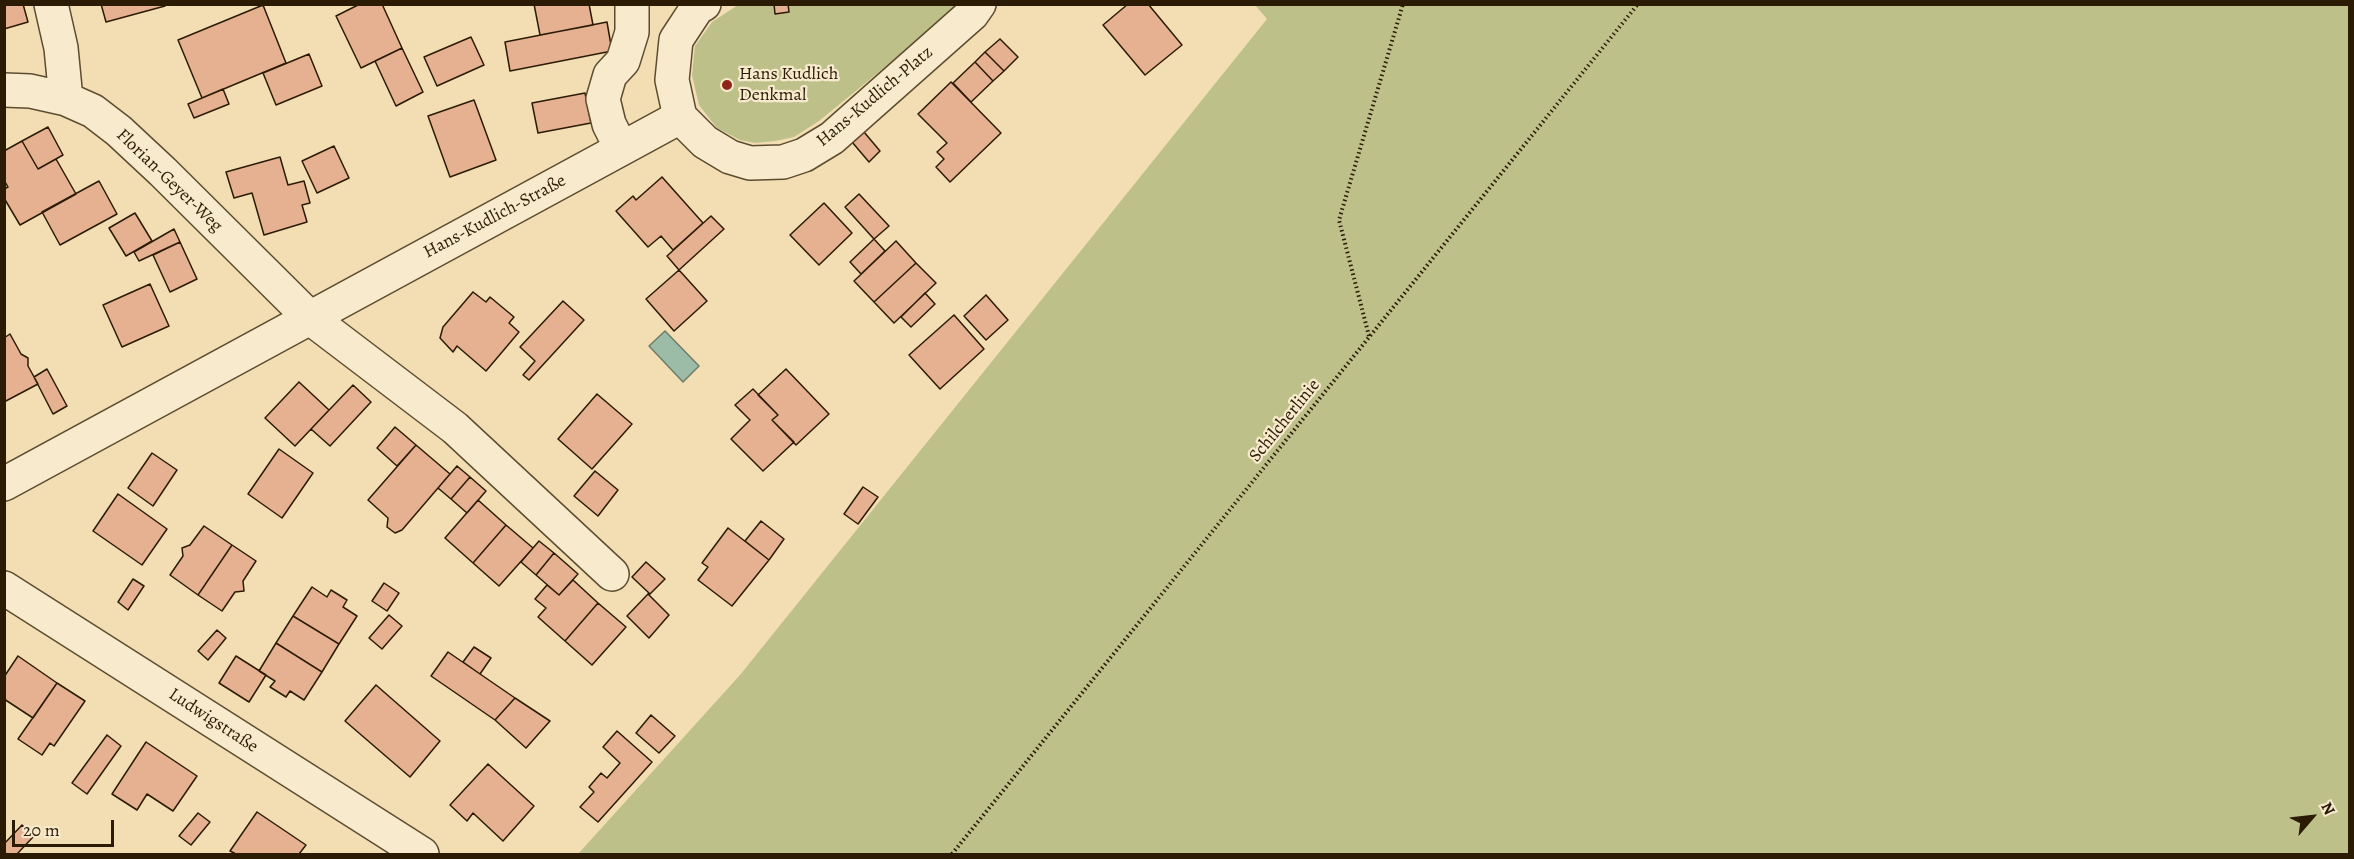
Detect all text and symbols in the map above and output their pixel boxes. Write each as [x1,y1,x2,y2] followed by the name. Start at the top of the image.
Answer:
[812,42,938,152] street label: Hans-Kudlich-Platz
[739,64,838,106] place label: Hans Kudlich Denkmal
[720,78,734,92] marker: Hans Kudlich Denkmal
[111,125,227,237] street label: Florian-Geyer-Weg
[420,170,570,264] street label: Hans-Kudlich-Straße
[1245,375,1325,467] street label: Schilcherlinie
[164,684,262,758] street label: Ludwigstraße
[2282,787,2342,847] north arrow
[2315,798,2340,819] text: N
[15,808,117,846] scale bar
[23,818,60,842] text: 20 m

